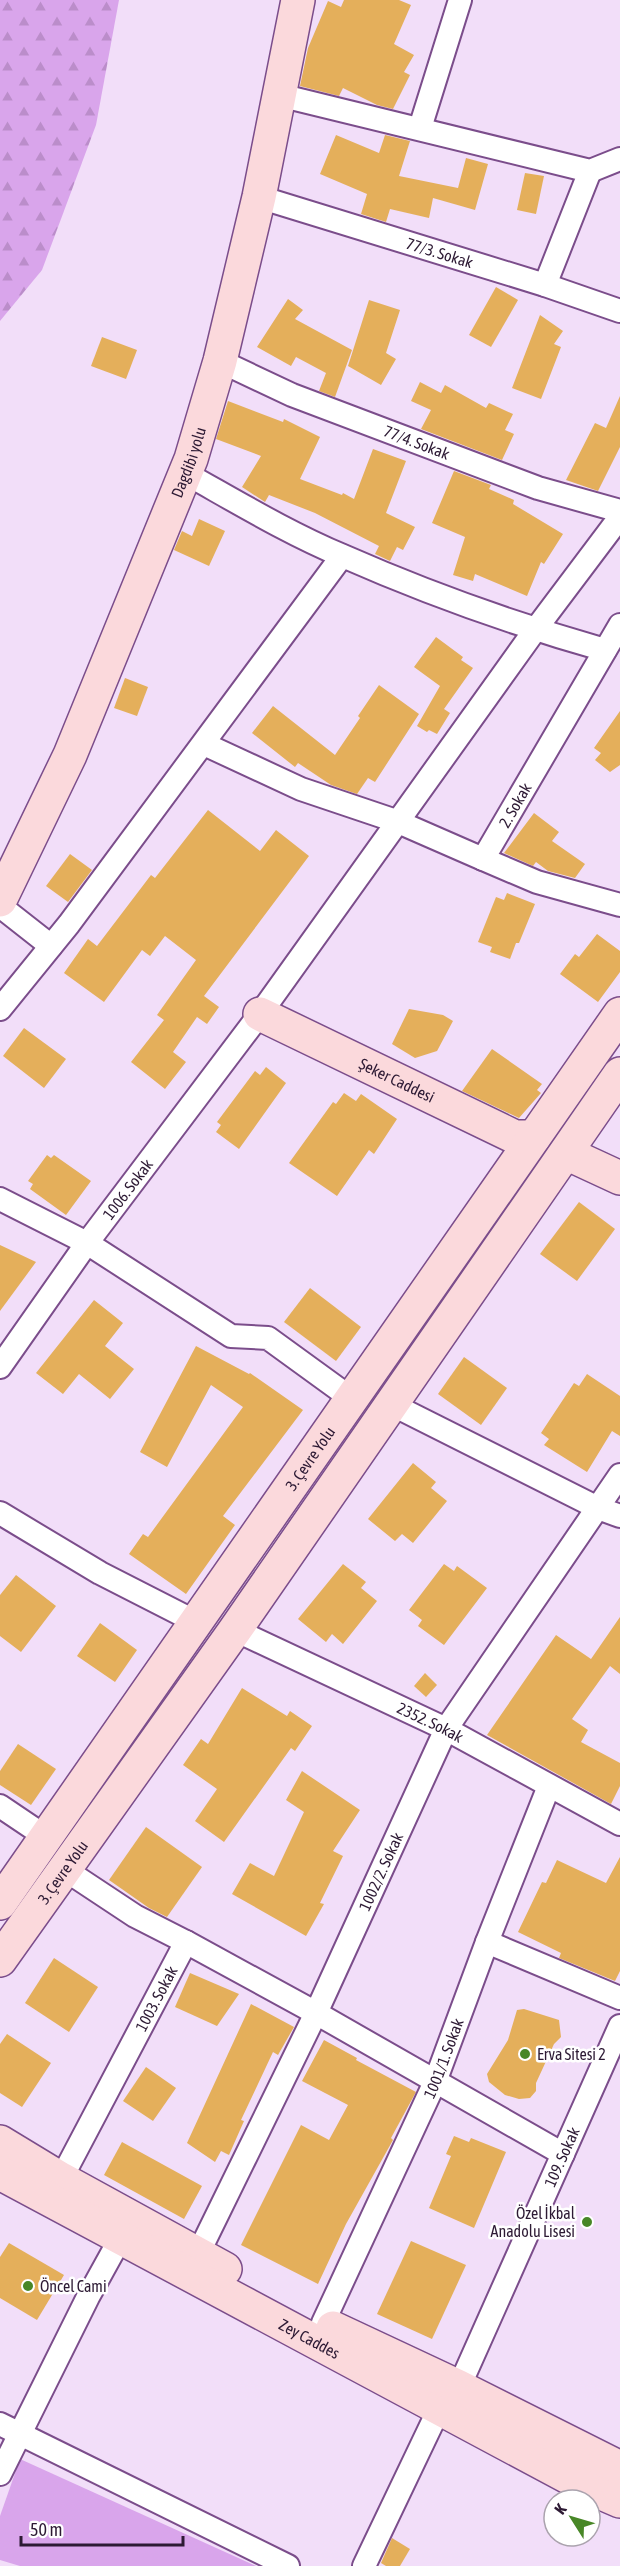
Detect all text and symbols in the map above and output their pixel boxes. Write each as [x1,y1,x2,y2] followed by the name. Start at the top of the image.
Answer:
[404,234,475,271] street label: 77/3. Sokak
[381,422,452,463] street label: 77/4. Sokak
[167,425,209,500] street label: Dagdibi yolu
[495,780,535,830] street label: 2. Sokak
[356,1054,437,1106] street label: Şeker Caddesi
[99,1155,156,1223] street label: 1006. Sokak
[282,1423,338,1494] street label: 3. Çevre Yolu
[395,1699,466,1746] street label: 2352. Sokak
[355,1830,406,1913] street label: 1002/2. Sokak
[34,1837,91,1907] street label: 3. Çevre Yolu
[132,1963,181,2034] street label: 1003. Sokak
[420,2016,467,2101] street label: 1001/1. Sokak
[537,2045,606,2063] place label: Erva Sitesi 2
[518,2047,532,2061] marker: Erva Sitesi 2
[540,2124,583,2189] street label: 109. Sokak
[491,2204,576,2240] place label: Özel İkbal Anadolu Lisesi
[580,2215,594,2229] marker: Özel İkbal Anadolu Lisesi
[40,2277,107,2295] place label: Öncel Cami
[21,2279,35,2293] marker: Öncel Cami
[276,2315,343,2362] street label: Zey Caddes
[542,2488,602,2548] north arrow
[550,2500,570,2518] text: K
[21,2509,183,2547] scale bar
[30,2519,62,2540] text: 50 m

